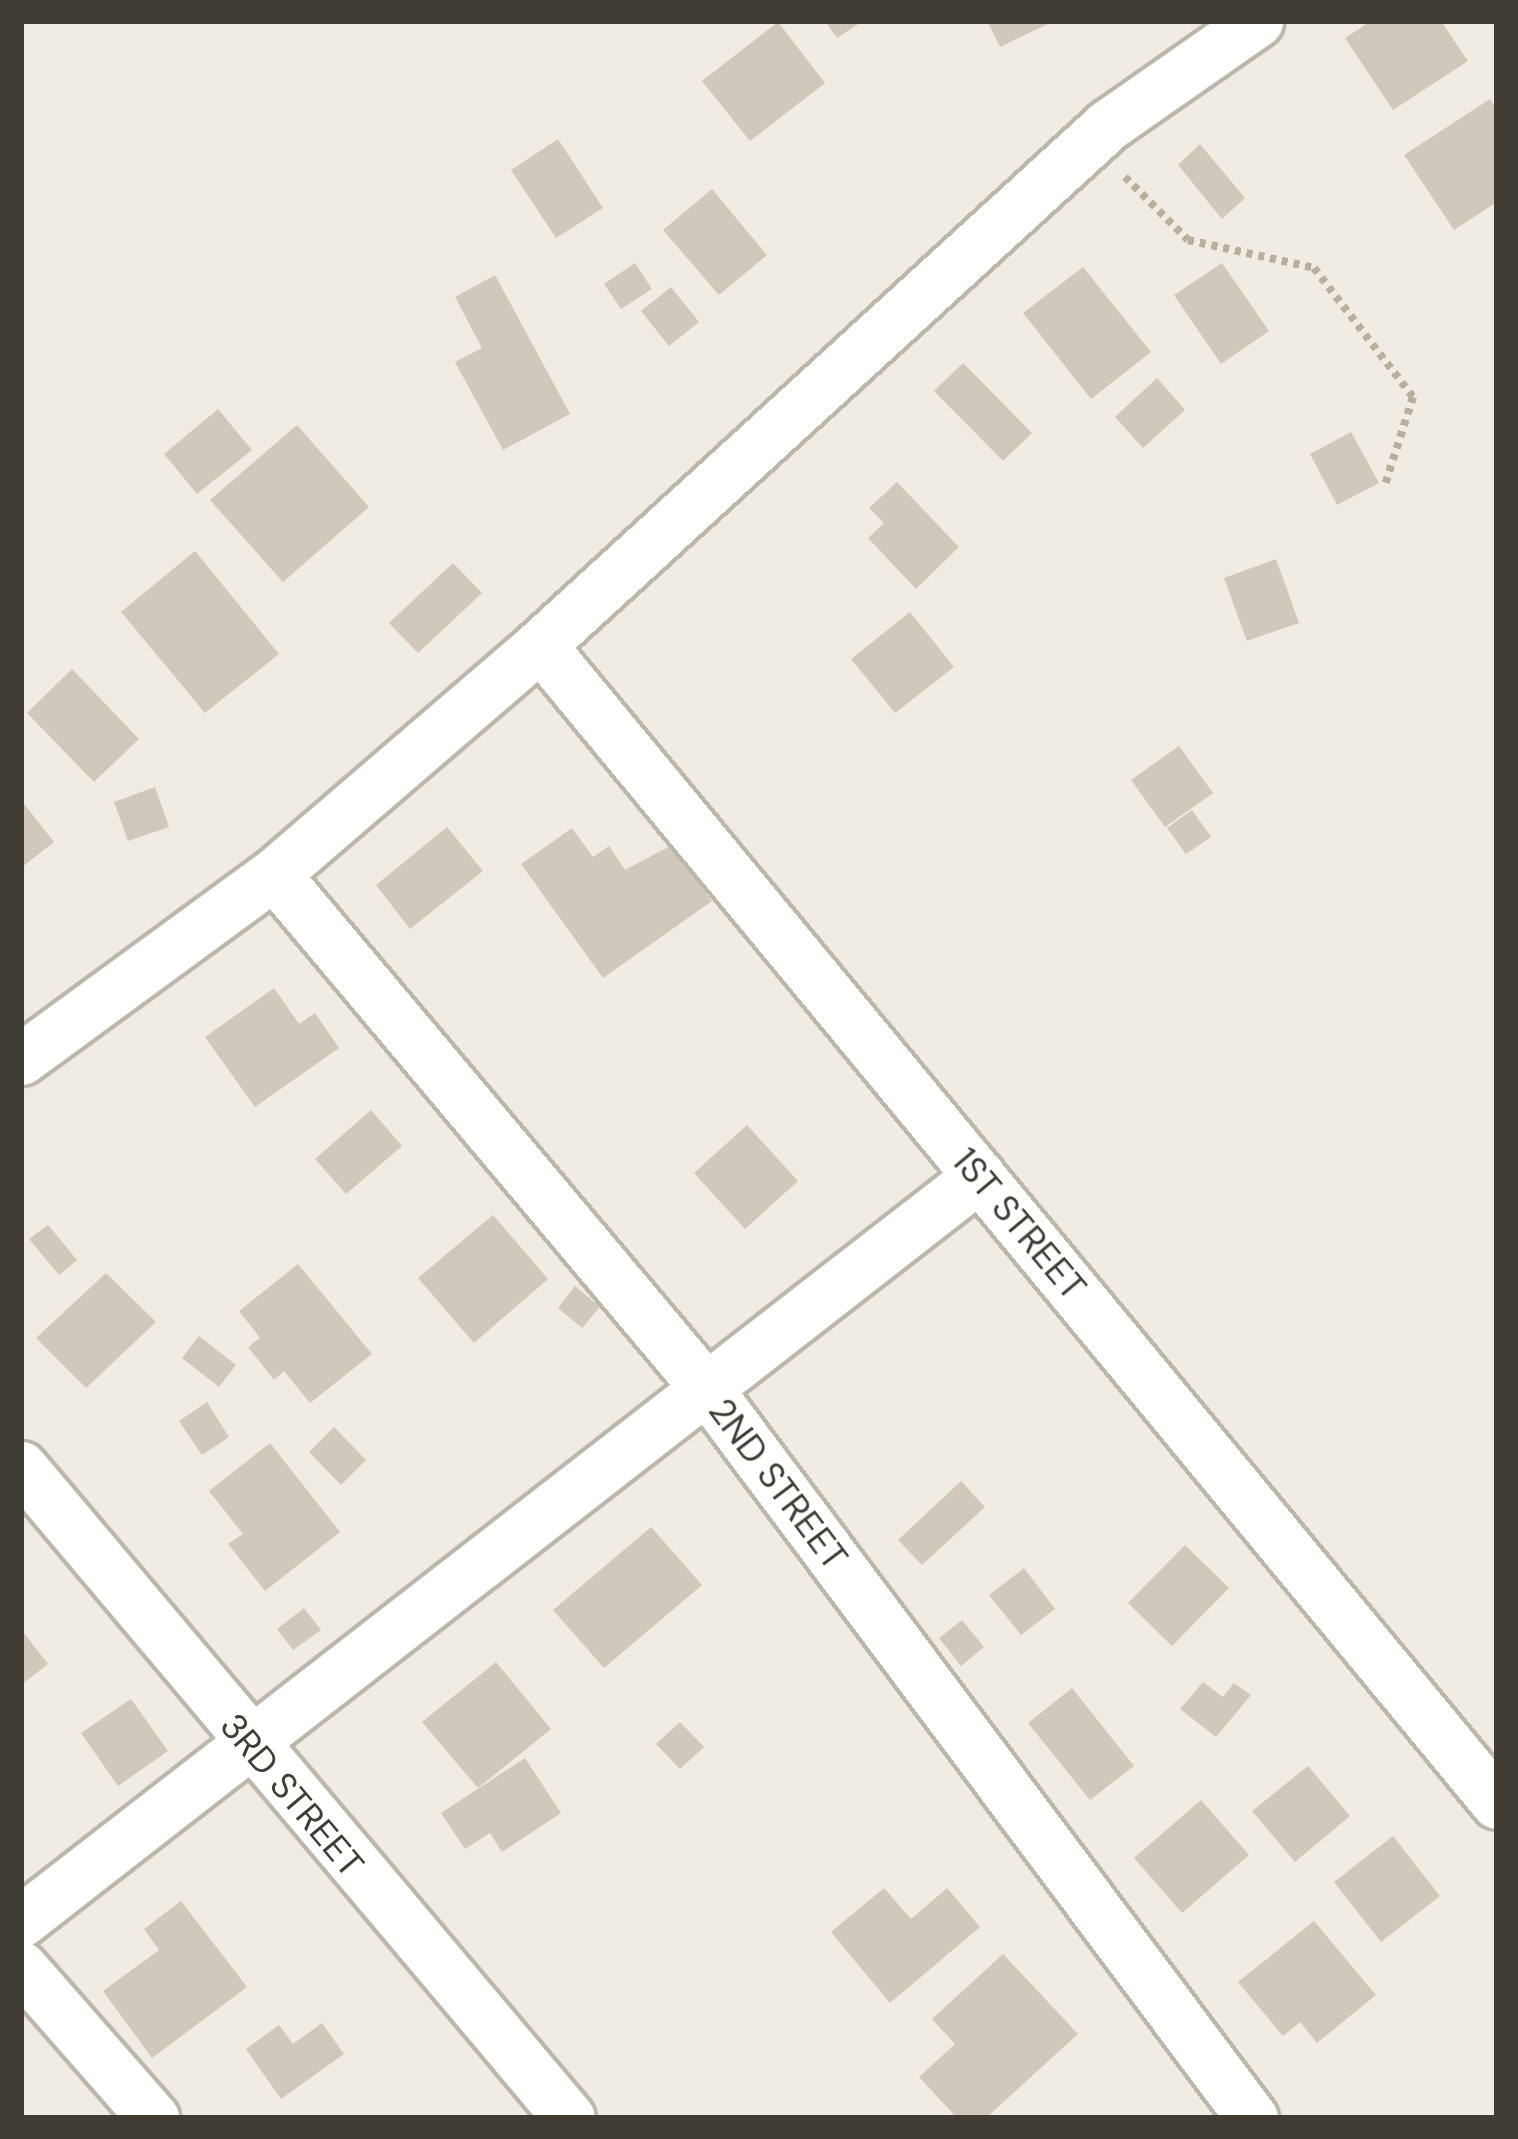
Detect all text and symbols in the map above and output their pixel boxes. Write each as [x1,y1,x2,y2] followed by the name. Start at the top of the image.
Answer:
[943,1140,1095,1308] street label: 1ST STREET
[700,1390,856,1578] street label: 2ND STREET
[211,1705,373,1885] street label: 3RD STREET

